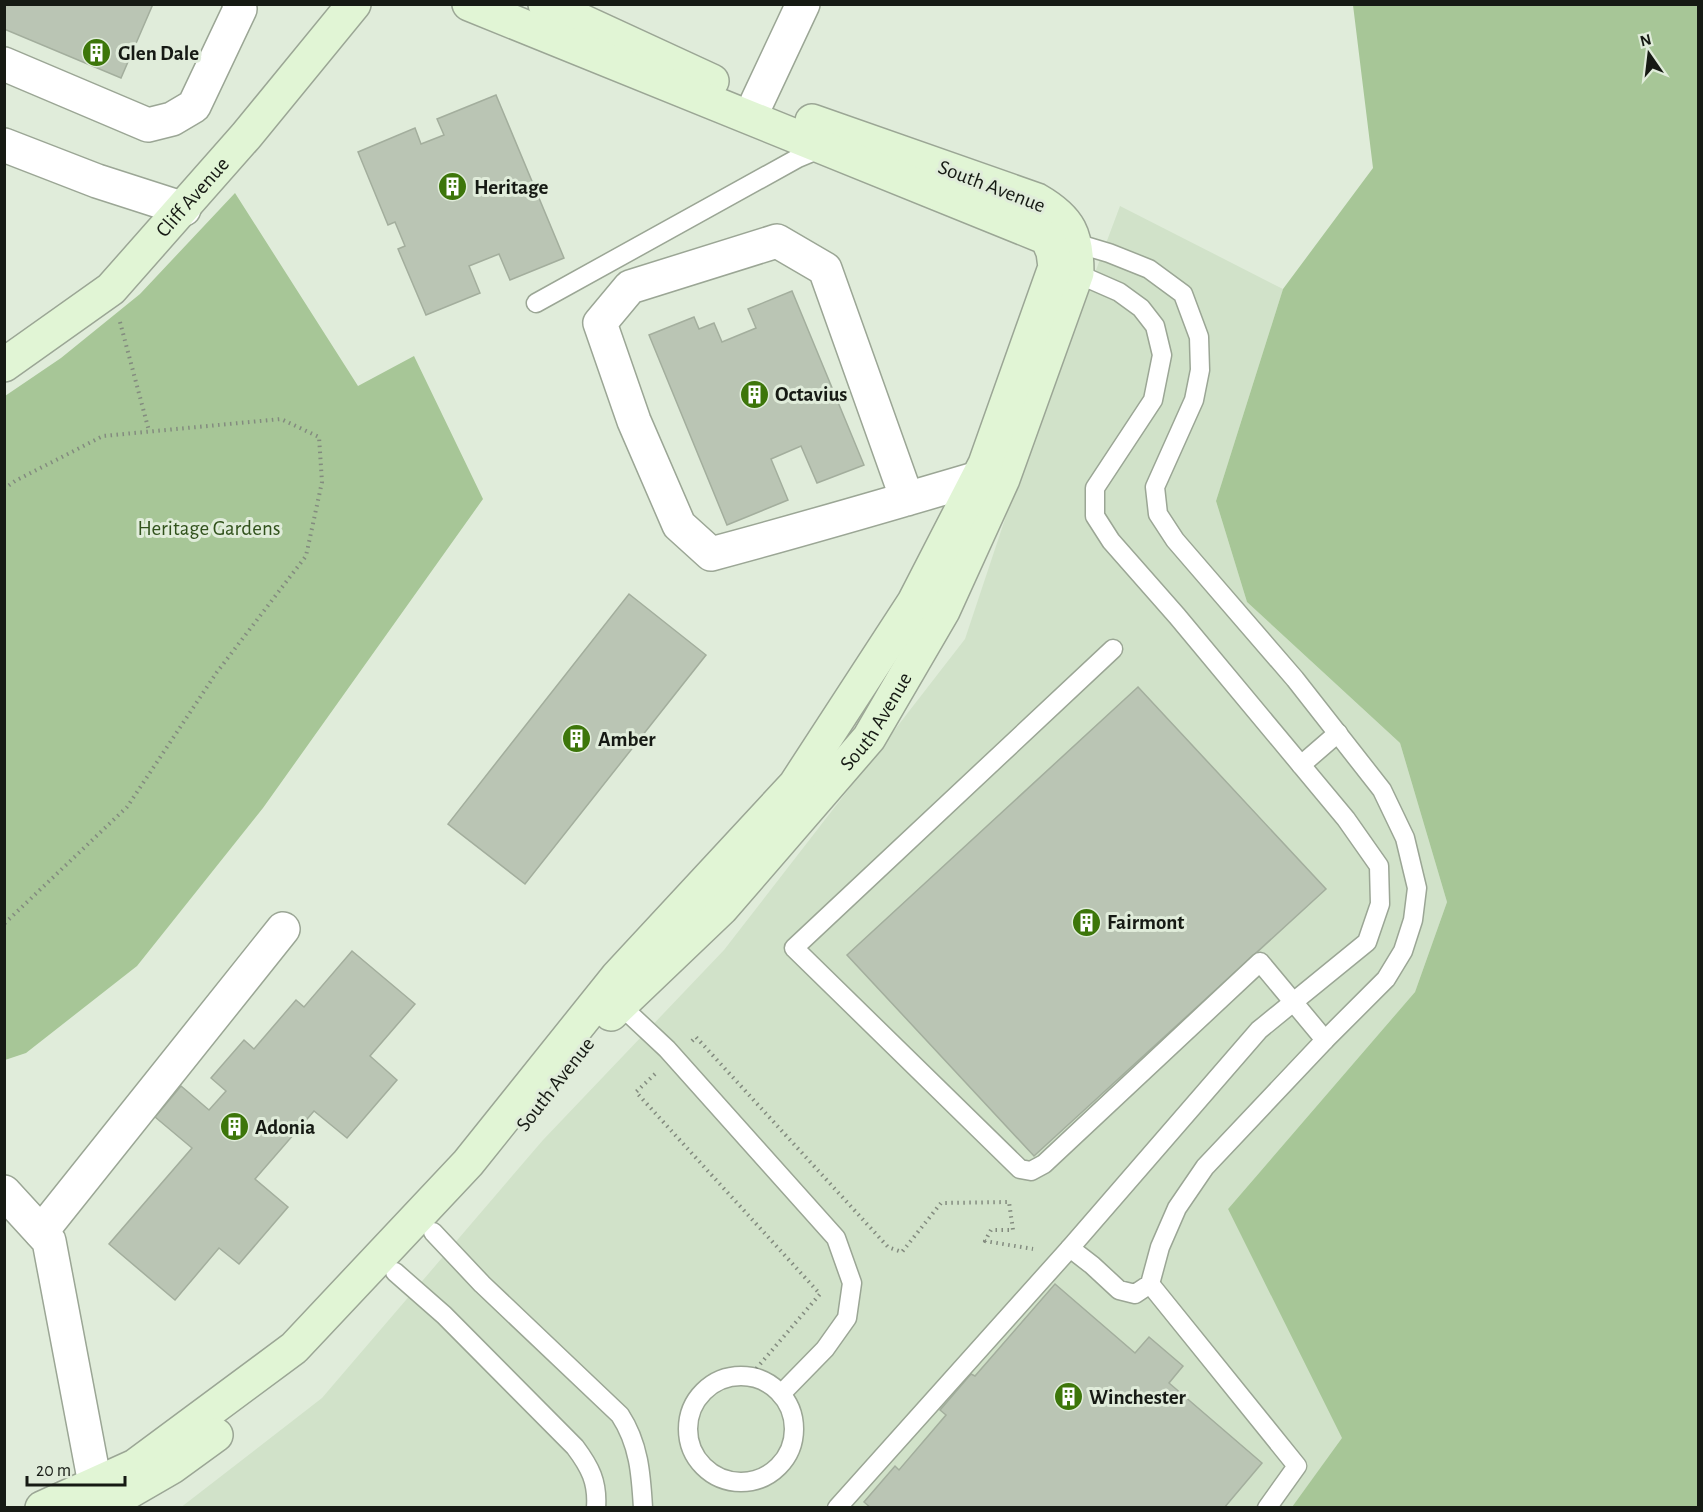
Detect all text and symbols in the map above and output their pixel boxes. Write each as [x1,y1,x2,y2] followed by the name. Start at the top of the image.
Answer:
[1619,24,1679,84] north arrow
[1638,31,1653,50] text: N
[81,37,113,69] building icon: Glen Dale
[118,43,199,64] place label: Glen Dale
[152,153,233,241] street label: Cliff Avenue
[935,156,1048,216] street label: South Avenue
[437,171,469,203] building icon: Heritage
[474,177,549,198] place label: Heritage
[738,378,770,410] building icon: Octavius
[775,384,847,405] place label: Octavius
[137,518,281,539] park label: Heritage Gardens
[836,669,916,774] street label: South Avenue
[561,723,593,755] building icon: Amber
[598,729,656,750] place label: Amber
[1070,906,1102,938] building icon: Fairmont
[1107,912,1184,933] place label: Fairmont
[512,1033,598,1135] street label: South Avenue
[218,1111,250,1143] building icon: Adonia
[255,1117,315,1138] place label: Adonia
[1052,1381,1084,1413] building icon: Winchester
[1089,1387,1187,1408] place label: Winchester
[27,1449,124,1487] scale bar
[36,1462,71,1480] text: 20 m

